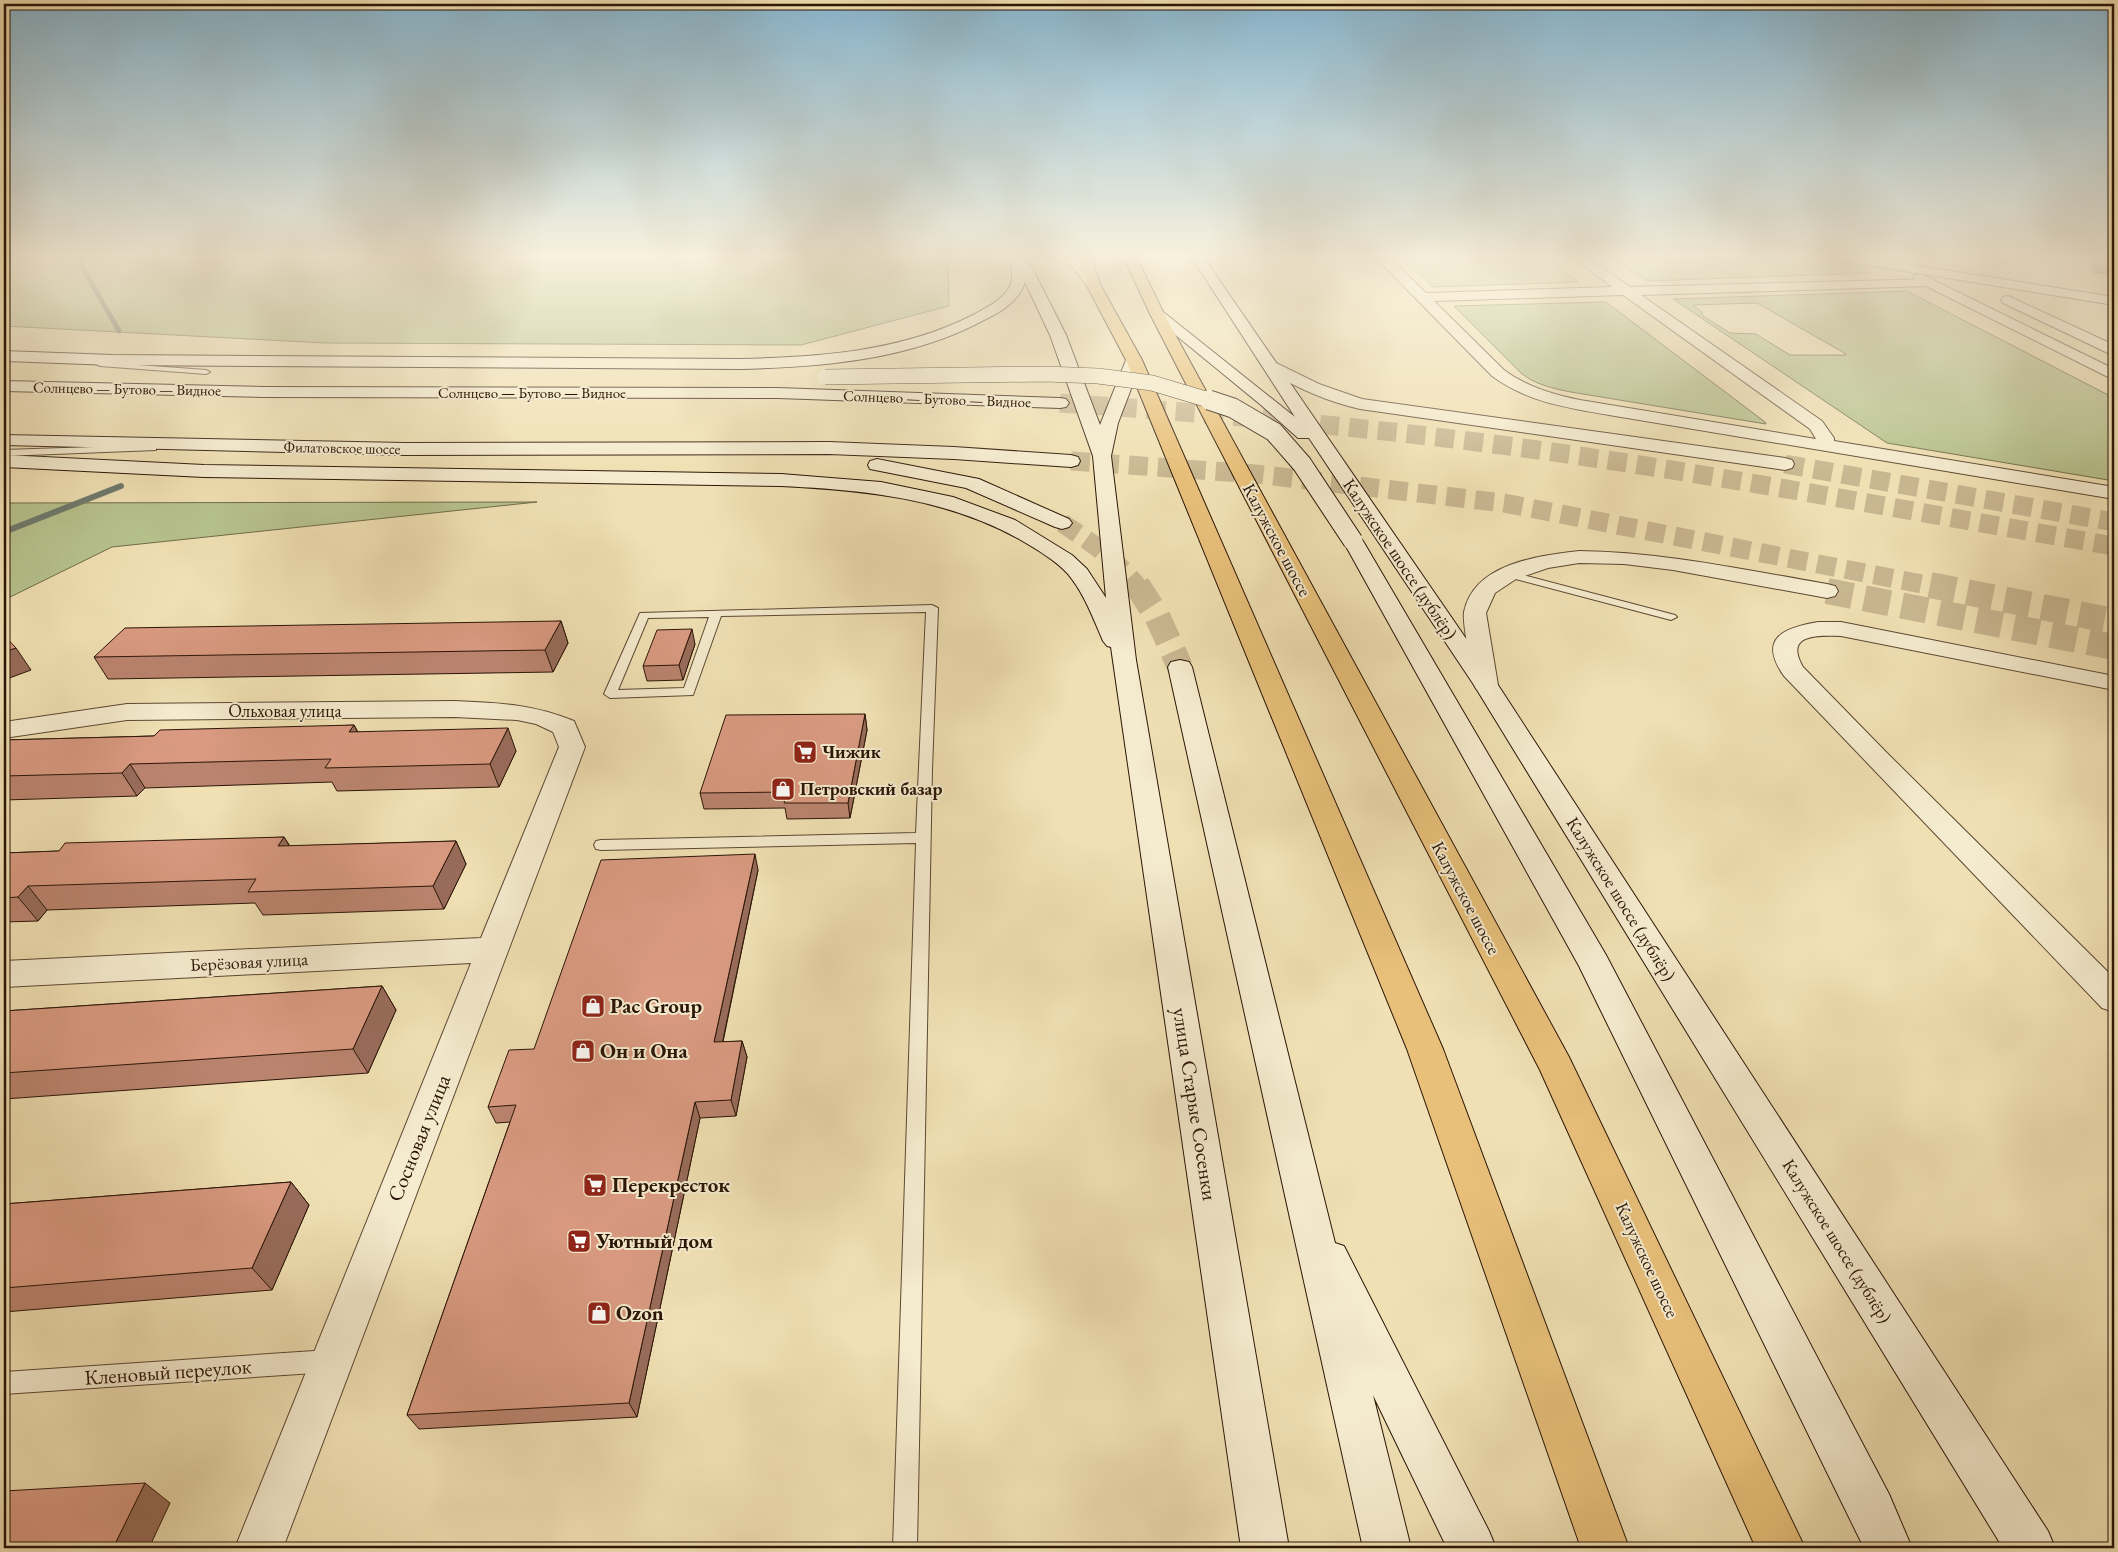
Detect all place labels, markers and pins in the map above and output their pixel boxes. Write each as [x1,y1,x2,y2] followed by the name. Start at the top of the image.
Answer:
[792,739,818,765] supermarket icon: Чижик
[822,740,881,763] place label: Чижик
[770,776,796,802] shop icon: Петровский базар
[800,777,942,800] place label: Петровский базар
[610,992,702,1019] place label: Pac Group
[580,993,606,1019] shop icon: Pac Group
[600,1037,688,1064] place label: Он и Она
[570,1038,596,1064] shop icon: Он и Она
[612,1171,730,1198] place label: Перекресток
[582,1172,608,1198] supermarket icon: Перекресток
[595,1227,713,1254] place label: Уютный дом
[566,1228,592,1254] supermarket icon: Уютный дом
[616,1299,664,1326] place label: Ozon
[586,1300,612,1326] shop icon: Ozon

